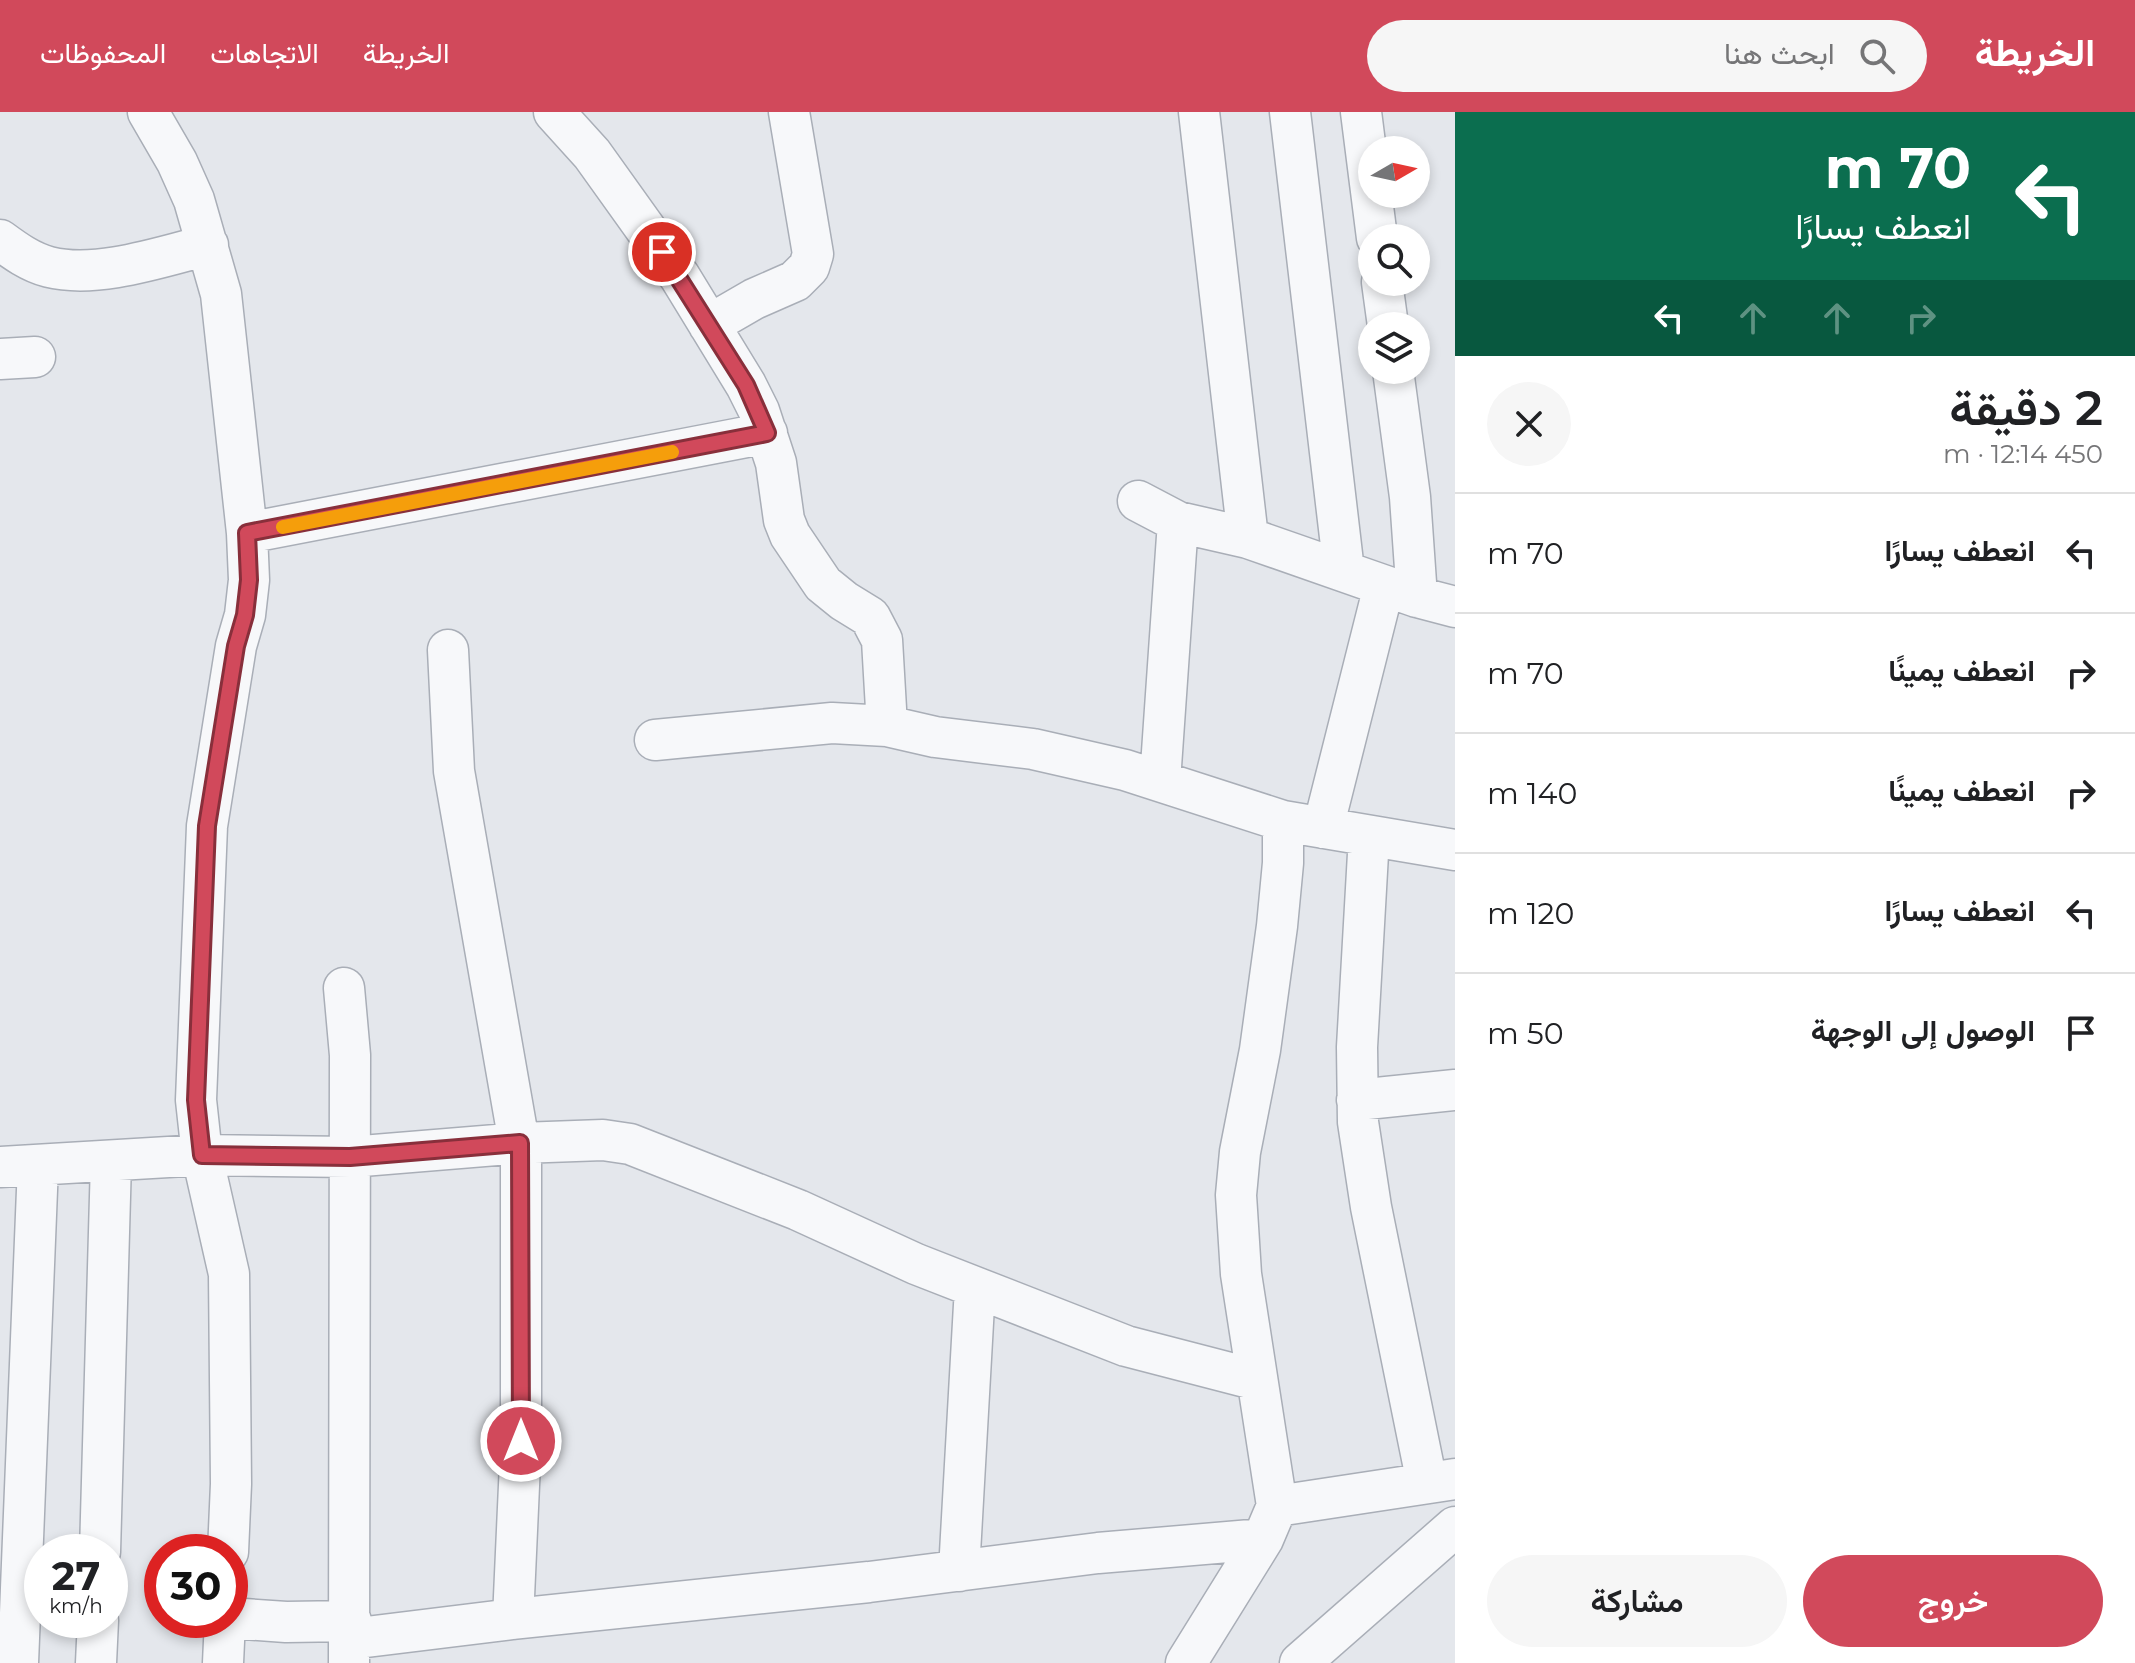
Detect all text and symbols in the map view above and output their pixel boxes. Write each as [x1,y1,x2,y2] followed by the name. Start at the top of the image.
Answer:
[1367,20,1927,92] search box
[1975,29,2095,76] text: الخريطة
[1855,34,1899,78] icon: search
[1724,35,1835,72] text: ابحث هنا
[40,36,166,70] text: المحفوظات
[210,36,319,70] text: الاتجاهات
[363,36,449,70] text: الخريطة
[1825,134,1971,202] text: 70 m
[1358,136,1430,208] north arrow
[1358,136,1430,384] map controls
[1999,144,2103,248] icon: left
[1795,204,1971,248] text: انعطف يسارًا
[628,218,696,286] pin
[1358,224,1430,296] button: search
[640,230,684,274] icon: arrive
[1647,296,1691,340] icon: left
[1731,296,1775,340] icon: ahead
[1815,296,1859,340] icon: ahead
[1899,296,1943,340] icon: right
[1358,312,1430,384] button: layers
[1949,379,2103,437] text: 2 دقيقة
[1487,382,1571,466] button: close
[1943,438,2103,470] text: 450 m · 12:14
[2059,531,2103,575] icon: left
[1885,532,2035,569] text: انعطف يسارًا
[1487,535,1564,572] text: 70 m
[2059,651,2103,695] icon: right
[1888,652,2035,689] text: انعطف يمينًا
[1487,655,1564,692] text: 70 m
[2059,771,2103,815] icon: right
[1888,772,2035,809] text: انعطف يمينًا
[1487,775,1577,812] text: 140 m
[2059,891,2103,935] icon: left
[1885,892,2035,929] text: انعطف يسارًا
[1487,895,1574,932] text: 120 m
[2059,1011,2103,1055] icon: arrive
[1811,1012,2035,1049] text: الوصول إلى الوجهة
[1487,1015,1564,1052] text: 50 m
[479,1399,563,1483] position arrow
[144,1534,248,1638] speed limit sign: 30
[52,1551,100,1600] text: 27
[1487,1555,1787,1647] button: مشاركة
[1803,1555,2103,1647] button: خروج
[49,1594,103,1618] text: km/h

